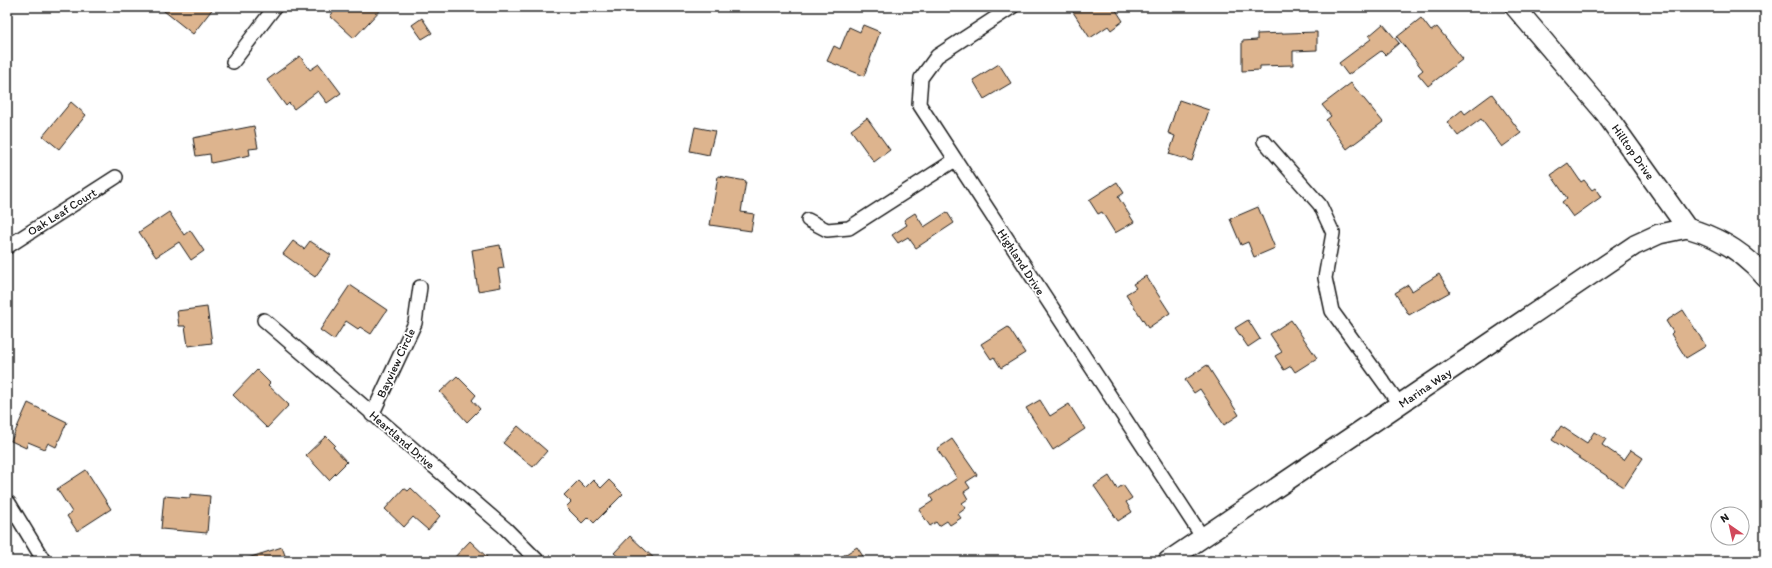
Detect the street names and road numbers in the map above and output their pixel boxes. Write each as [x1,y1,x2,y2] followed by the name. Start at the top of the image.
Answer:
[1609,122,1657,183] street label: Hilltop Drive
[25,185,99,239] street label: Oak Leaf Court
[994,226,1048,298] street label: Highland Drive
[374,326,418,400] street label: Bayview Circle
[1396,365,1454,411] street label: Marina Way
[367,408,438,472] street label: Heartland Drive

